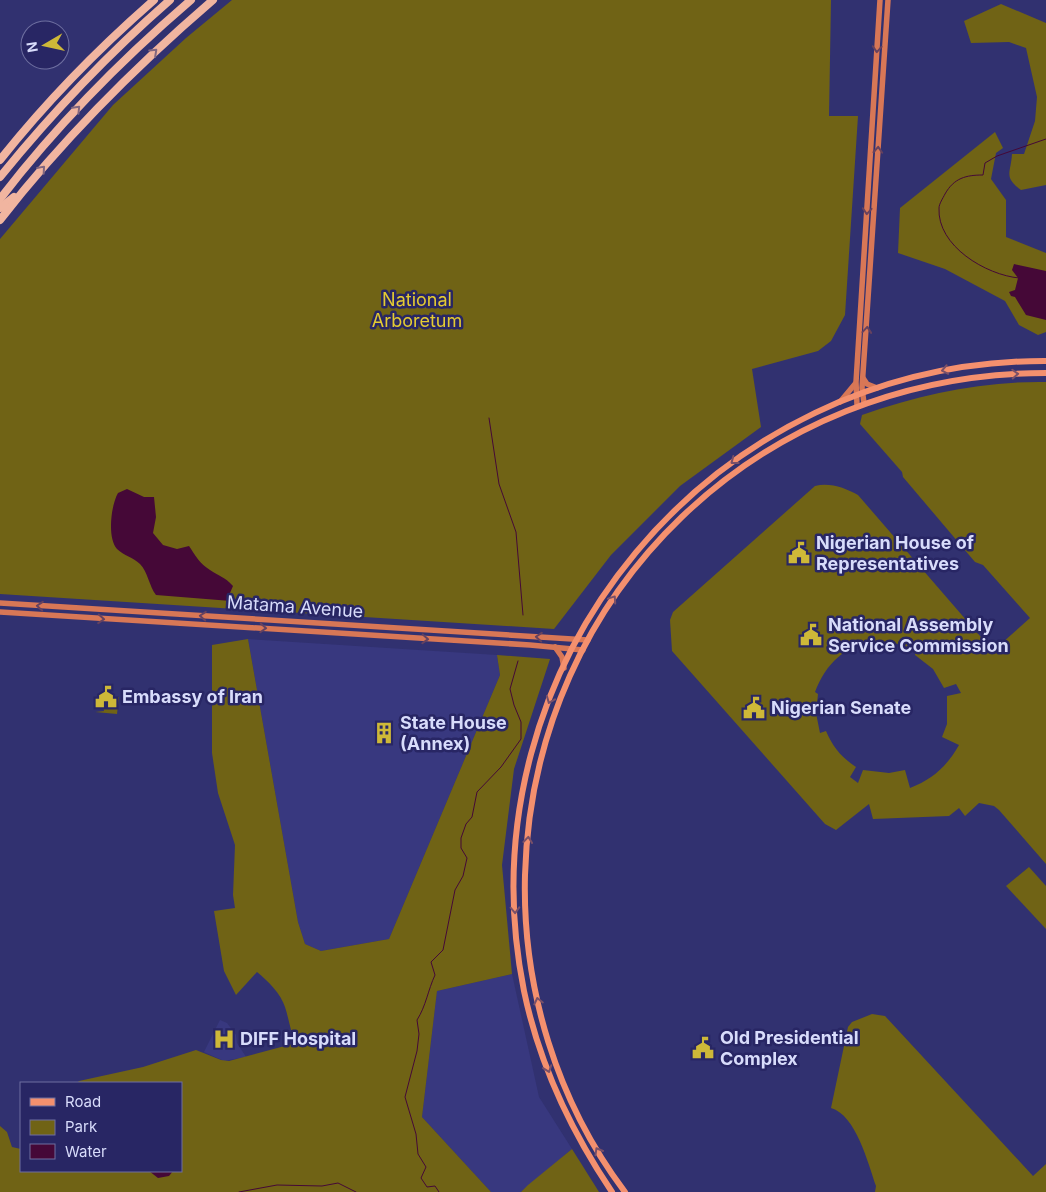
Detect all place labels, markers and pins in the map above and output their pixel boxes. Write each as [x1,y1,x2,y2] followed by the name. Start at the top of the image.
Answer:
[816,532,974,574] place label: Nigerian House of Representatives
[786,540,812,566] public building icon: Nigerian House of Representatives
[828,614,1009,656] place label: National Assembly Service Commission
[798,622,824,648] public building icon: National Assembly Service Commission
[93,684,119,710] public building icon: Embassy of Iran
[122,686,263,707] place label: Embassy of Iran
[741,695,767,721] public building icon: Nigerian Senate
[771,697,912,718] place label: Nigerian Senate
[400,712,507,754] place label: State House (Annex)
[371,720,397,746] building icon: State House (Annex)
[211,1026,237,1052] hospital icon: DIFF Hospital
[720,1027,859,1069] place label: Old Presidential Complex
[240,1028,356,1049] place label: DIFF Hospital
[690,1035,716,1061] public building icon: Old Presidential Complex

